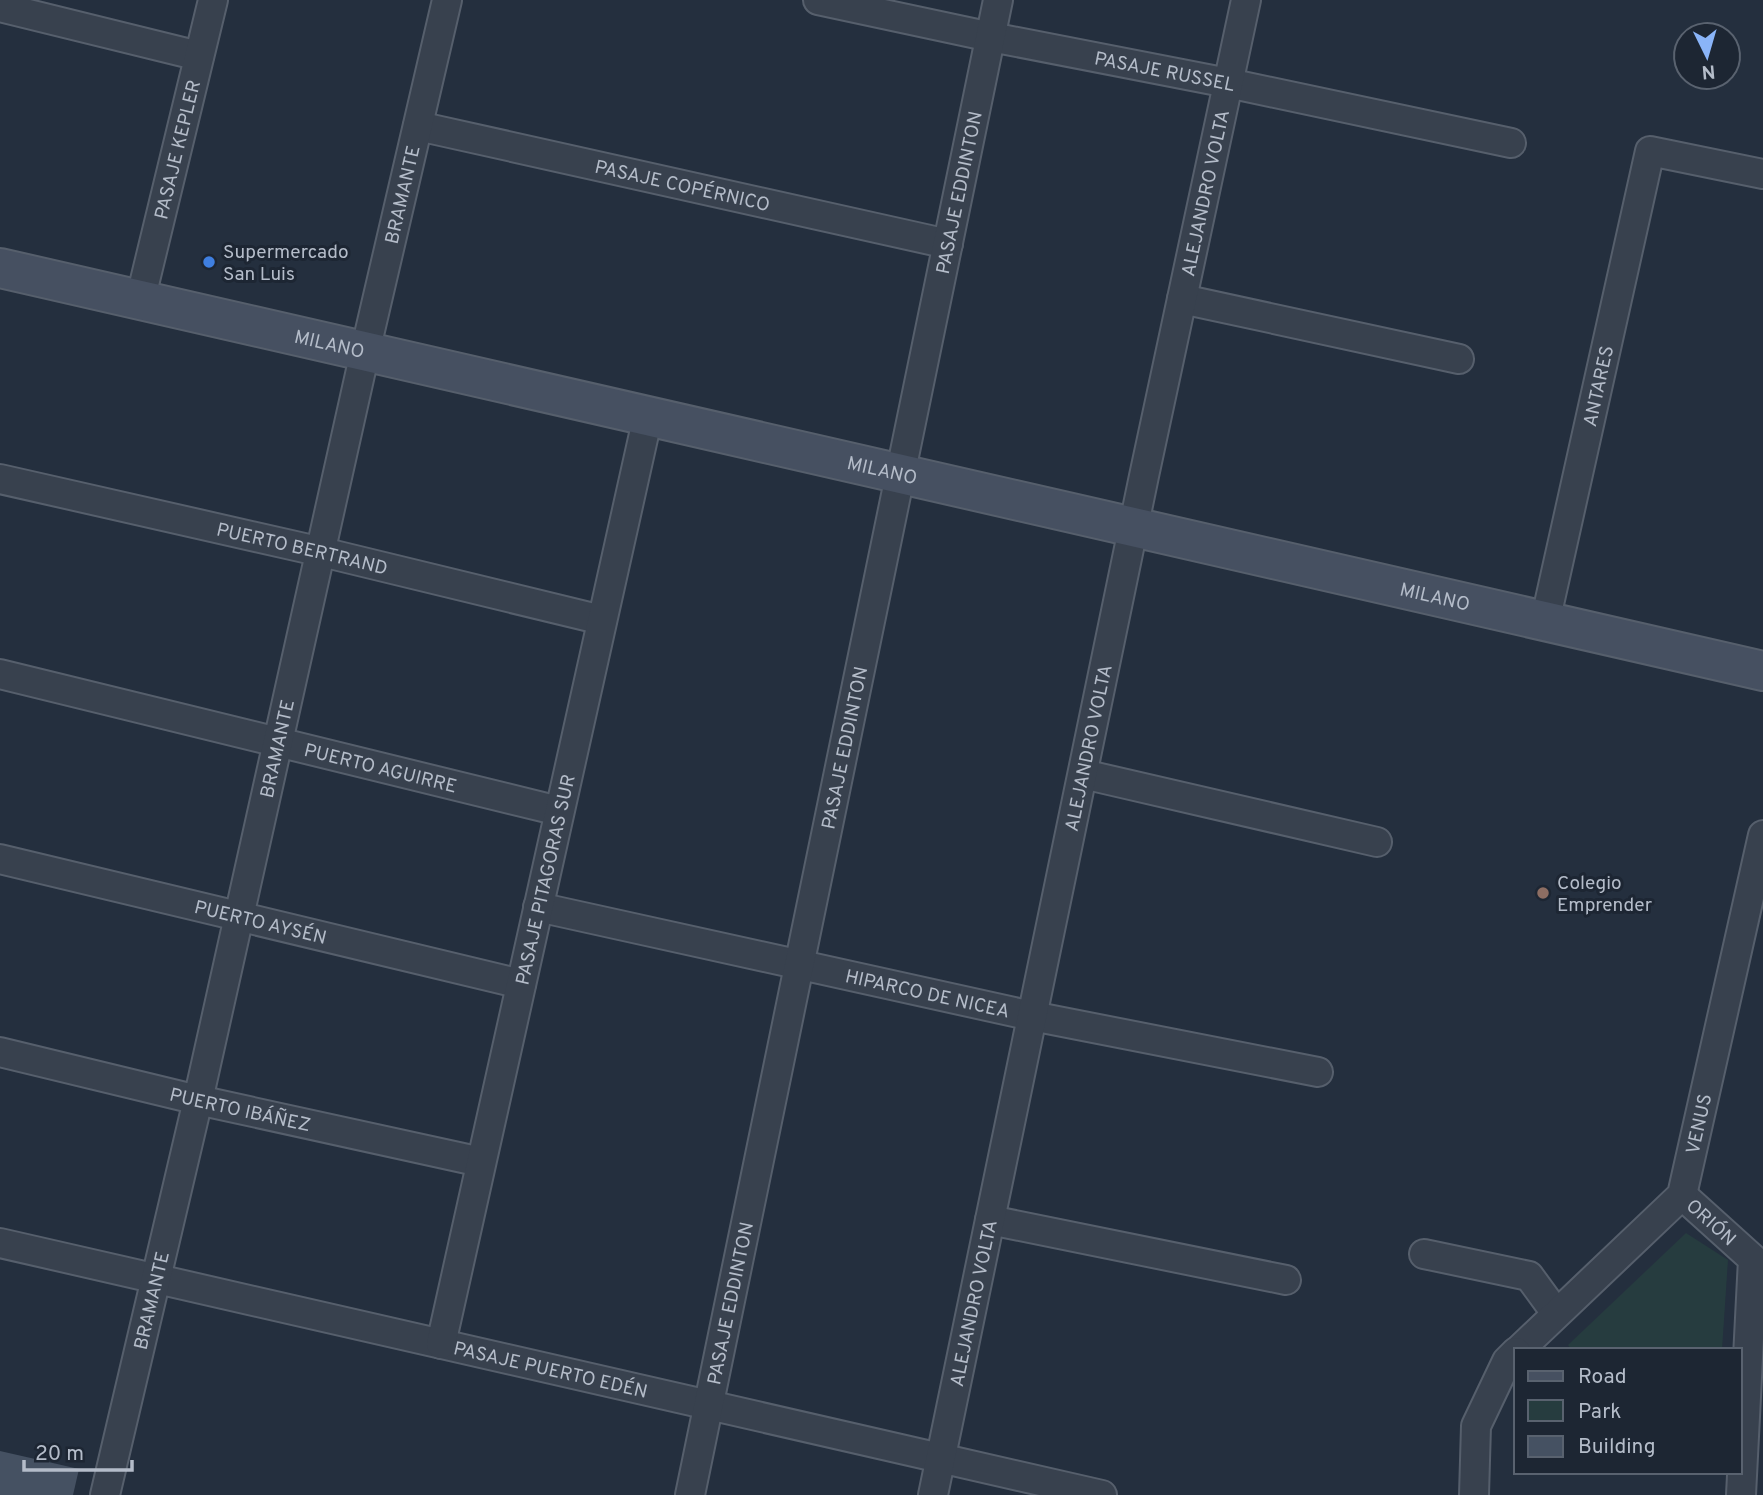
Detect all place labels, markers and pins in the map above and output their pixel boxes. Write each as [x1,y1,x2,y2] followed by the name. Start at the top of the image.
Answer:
[223,241,349,287] place label: Supermercado San Luis
[201,254,217,270] marker: Supermercado San Luis
[1557,872,1653,918] place label: Colegio Emprender
[1535,885,1551,901] marker: Colegio Emprender

